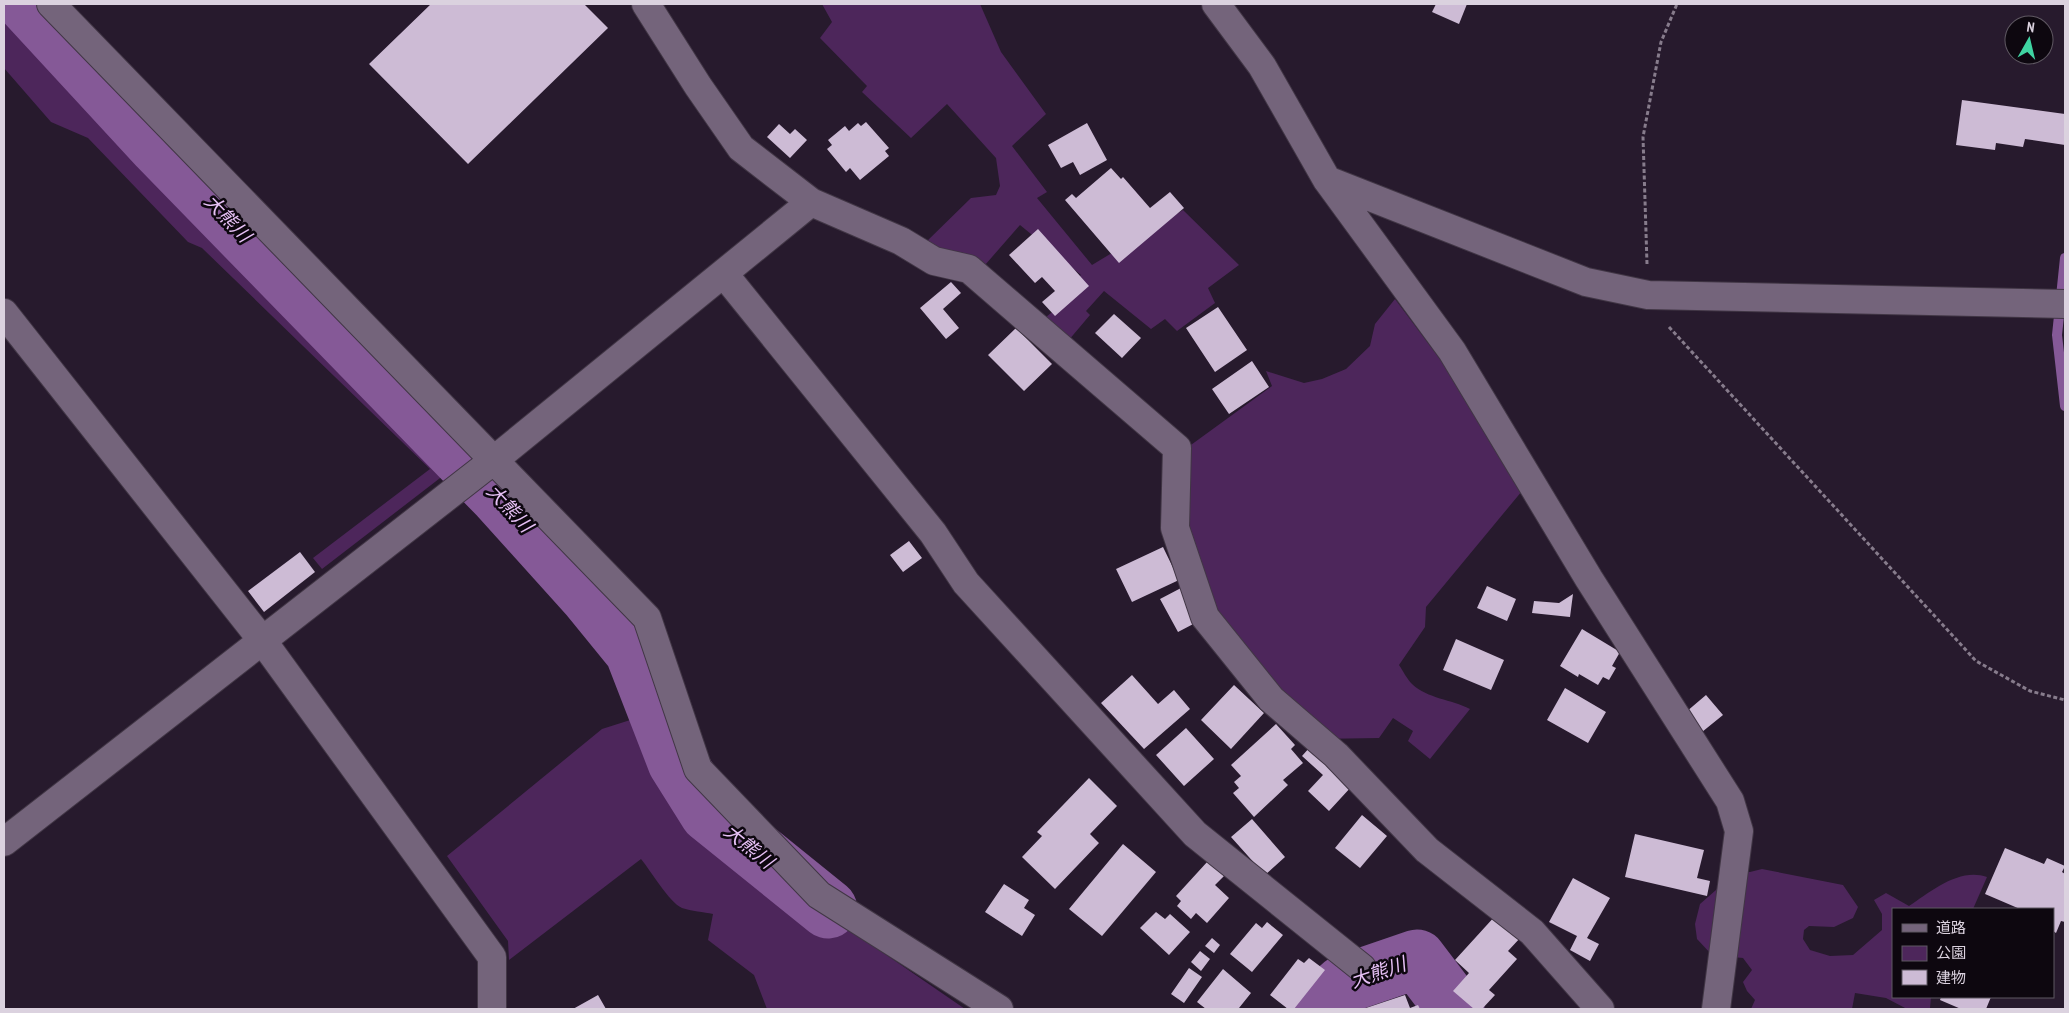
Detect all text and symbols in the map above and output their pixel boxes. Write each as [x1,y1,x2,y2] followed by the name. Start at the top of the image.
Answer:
[2004,15,2054,65] north arrow
[2026,18,2036,37] text: N
[200,189,258,248] water label: 大熊川
[482,479,540,538] water label: 大熊川
[719,819,780,875] water label: 大熊川
[1892,908,2054,998] legend
[1936,918,1966,937] text: 道路
[1936,943,1966,962] text: 公園
[1347,951,1411,993] water label: 大熊川
[1936,968,1966,987] text: 建物

